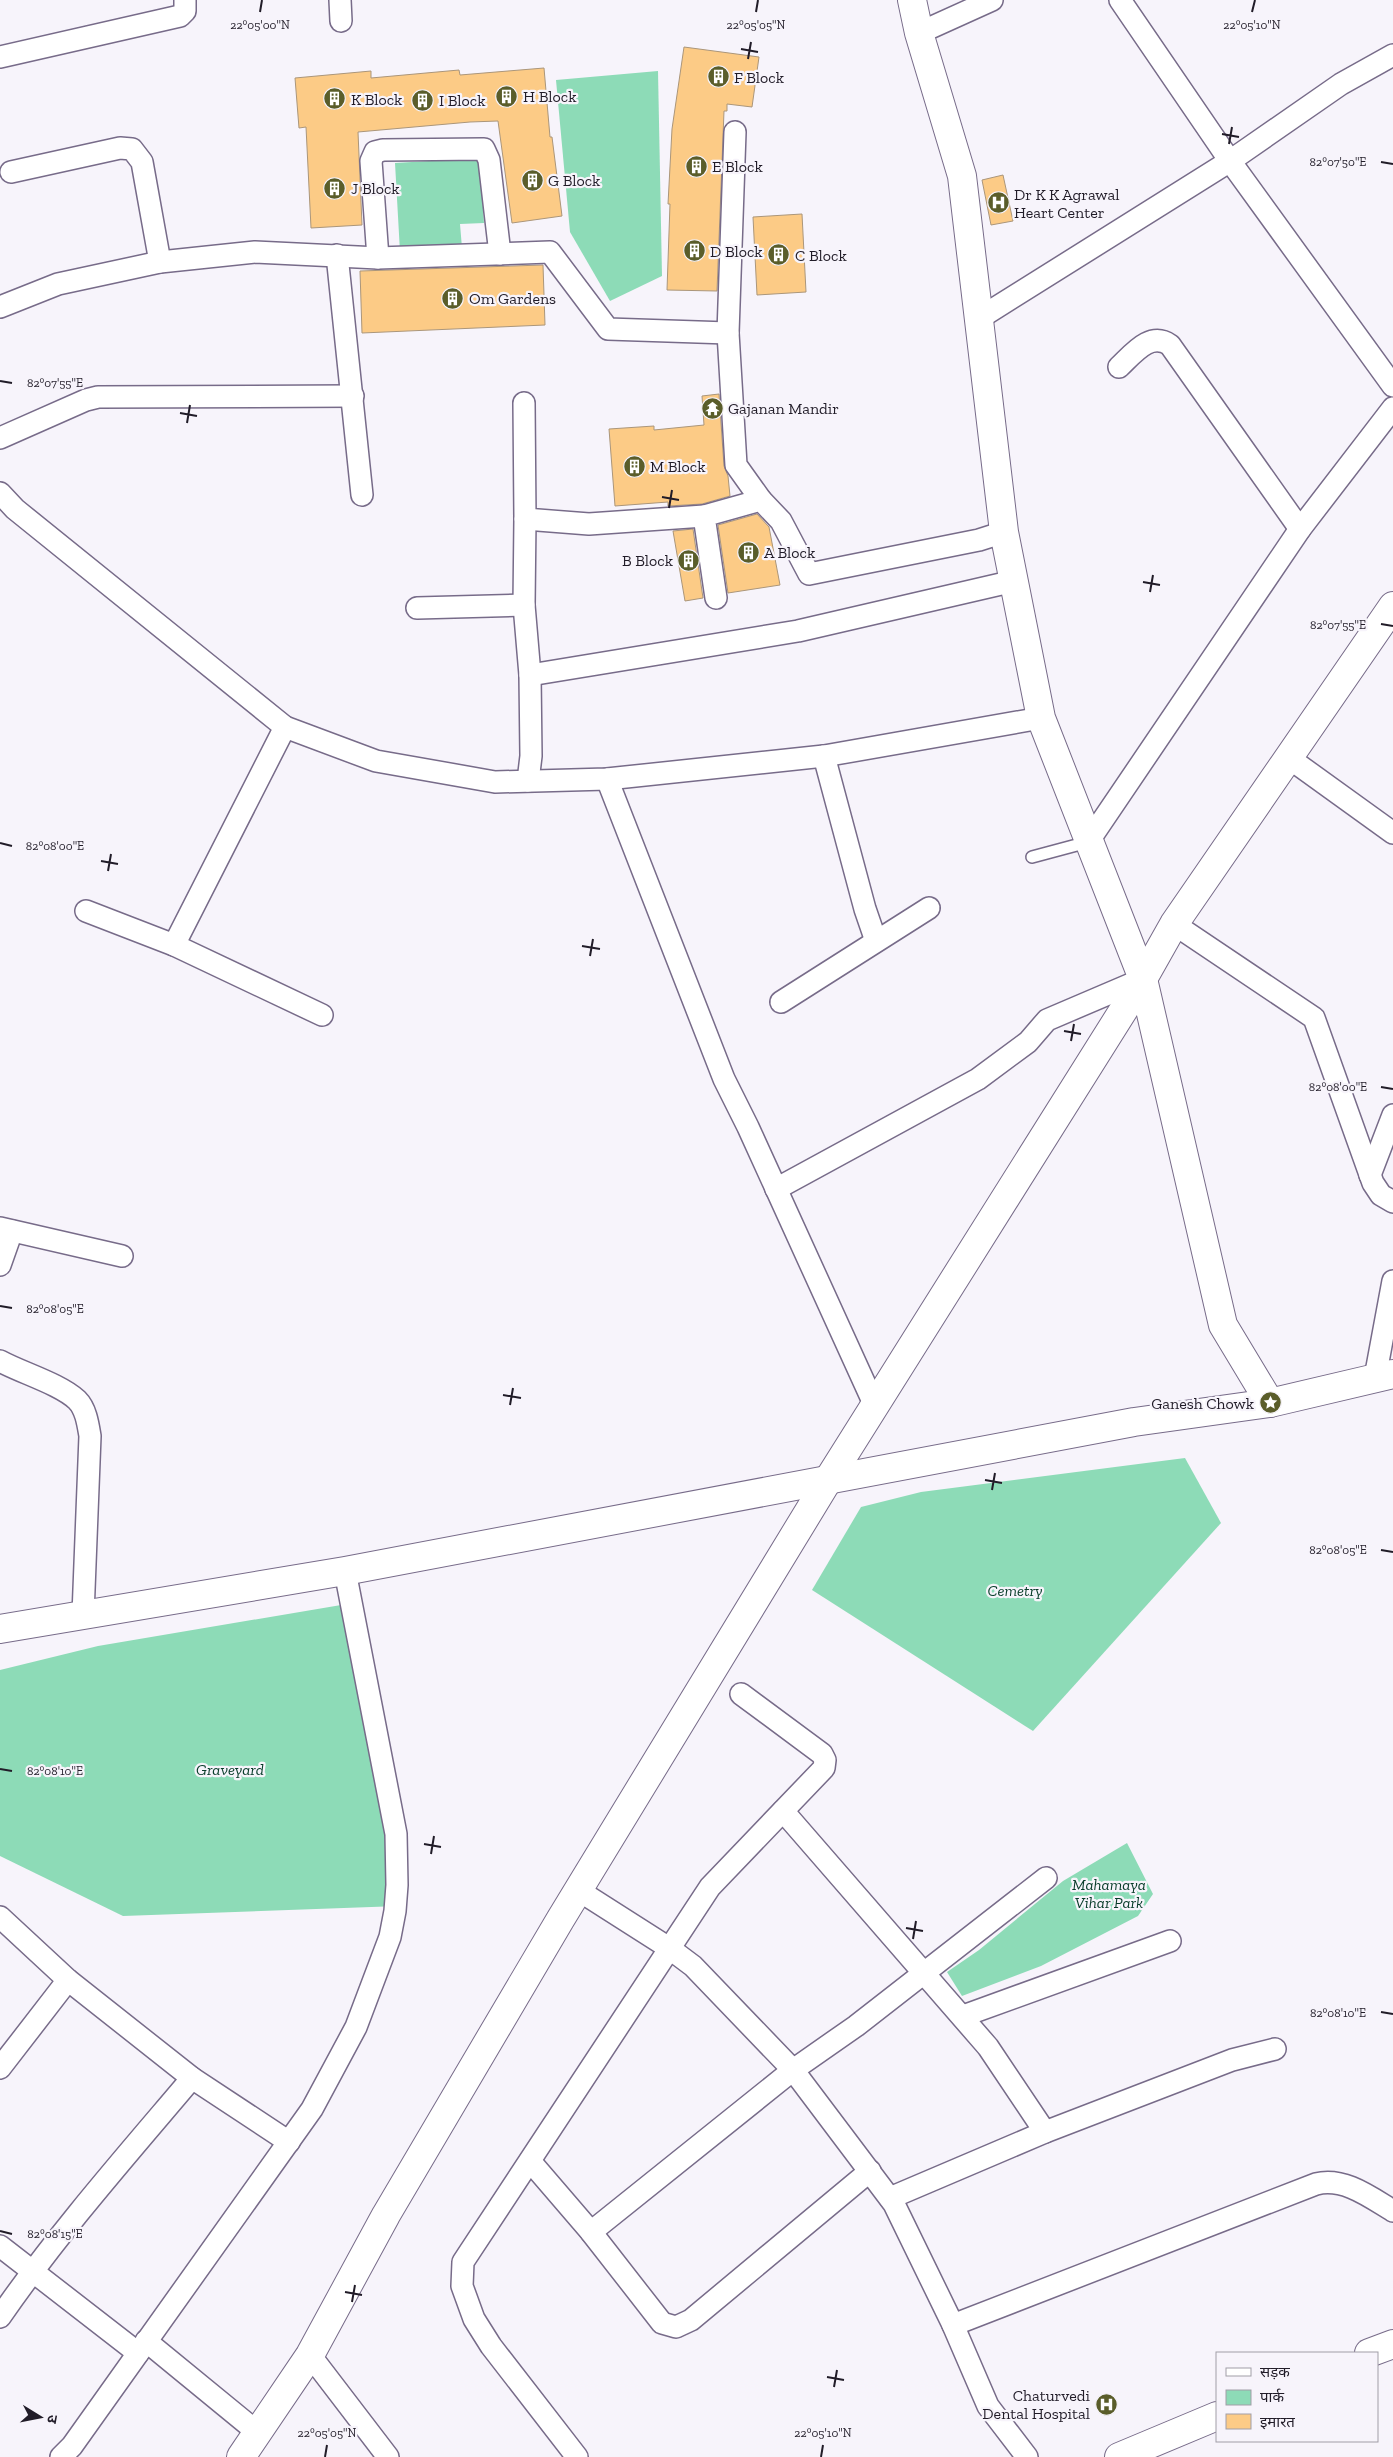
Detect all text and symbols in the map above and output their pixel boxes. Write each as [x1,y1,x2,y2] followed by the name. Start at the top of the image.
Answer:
[230,18,290,32] text: 22°05'00"N
[727,18,786,32] text: 22°05'05"N
[1223,18,1281,32] text: 22°05'10"N
[706,65,730,89] building icon: F Block
[734,68,785,87] place label: F Block
[495,84,519,108] building icon: H Block
[323,87,347,111] building icon: K Block
[523,87,577,106] place label: H Block
[411,88,435,112] building icon: I Block
[351,90,403,109] place label: K Block
[439,91,486,110] place label: I Block
[684,154,708,178] building icon: E Block
[1310,155,1366,169] text: 82°07'50"E
[712,157,763,176] place label: E Block
[520,168,544,192] building icon: G Block
[548,171,601,190] place label: G Block
[323,176,347,200] building icon: J Block
[351,179,400,198] place label: J Block
[1014,185,1120,222] place label: Dr K K Agrawal Heart Center
[986,191,1010,215] hospital icon: Dr K K Agrawal Heart Center
[682,239,706,263] building icon: D Block
[710,242,763,261] place label: D Block
[767,243,791,267] building icon: C Block
[795,246,847,265] place label: C Block
[441,286,465,310] building icon: Om Gardens
[469,289,556,308] place label: Om Gardens
[27,376,83,390] text: 82°07'55"E
[700,396,724,420] temple icon: Gajanan Mandir
[728,399,839,418] place label: Gajanan Mandir
[622,454,646,478] building icon: M Block
[650,457,706,476] place label: M Block
[736,540,760,564] building icon: A Block
[764,543,816,562] place label: A Block
[677,548,701,572] building icon: B Block
[622,551,674,570] place label: B Block
[1310,618,1366,632] text: 82°07'55"E
[26,839,84,853] text: 82°08'00"E
[1309,1080,1367,1094] text: 82°08'00"E
[26,1302,84,1316] text: 82°08'05"E
[1258,1391,1282,1415] place icon: Ganesh Chowk
[1151,1394,1255,1413] place label: Ganesh Chowk
[1309,1543,1367,1557] text: 82°08'05"E
[987,1581,1043,1600] park label: Cemetry
[196,1760,264,1779] park label: Graveyard
[27,1764,83,1778] text: 82°08'10"E
[1072,1875,1146,1912] park label: Mahamaya Vihar Park
[1310,2006,1366,2020] text: 82°08'10"E
[27,2227,83,2241] text: 82°08'15"E
[1216,2352,1378,2442] legend
[1260,2363,1290,2381] text: सड़क
[982,2386,1091,2423] place label: Chaturvedi Dental Hospital
[1260,2388,1284,2406] text: पार्क
[15,2392,65,2442] north arrow
[1094,2392,1118,2416] hospital icon: Chaturvedi Dental Hospital
[1260,2413,1295,2431] text: इमारत
[43,2414,61,2425] text: उ
[298,2426,357,2440] text: 22°05'05"N
[794,2426,852,2440] text: 22°05'10"N

